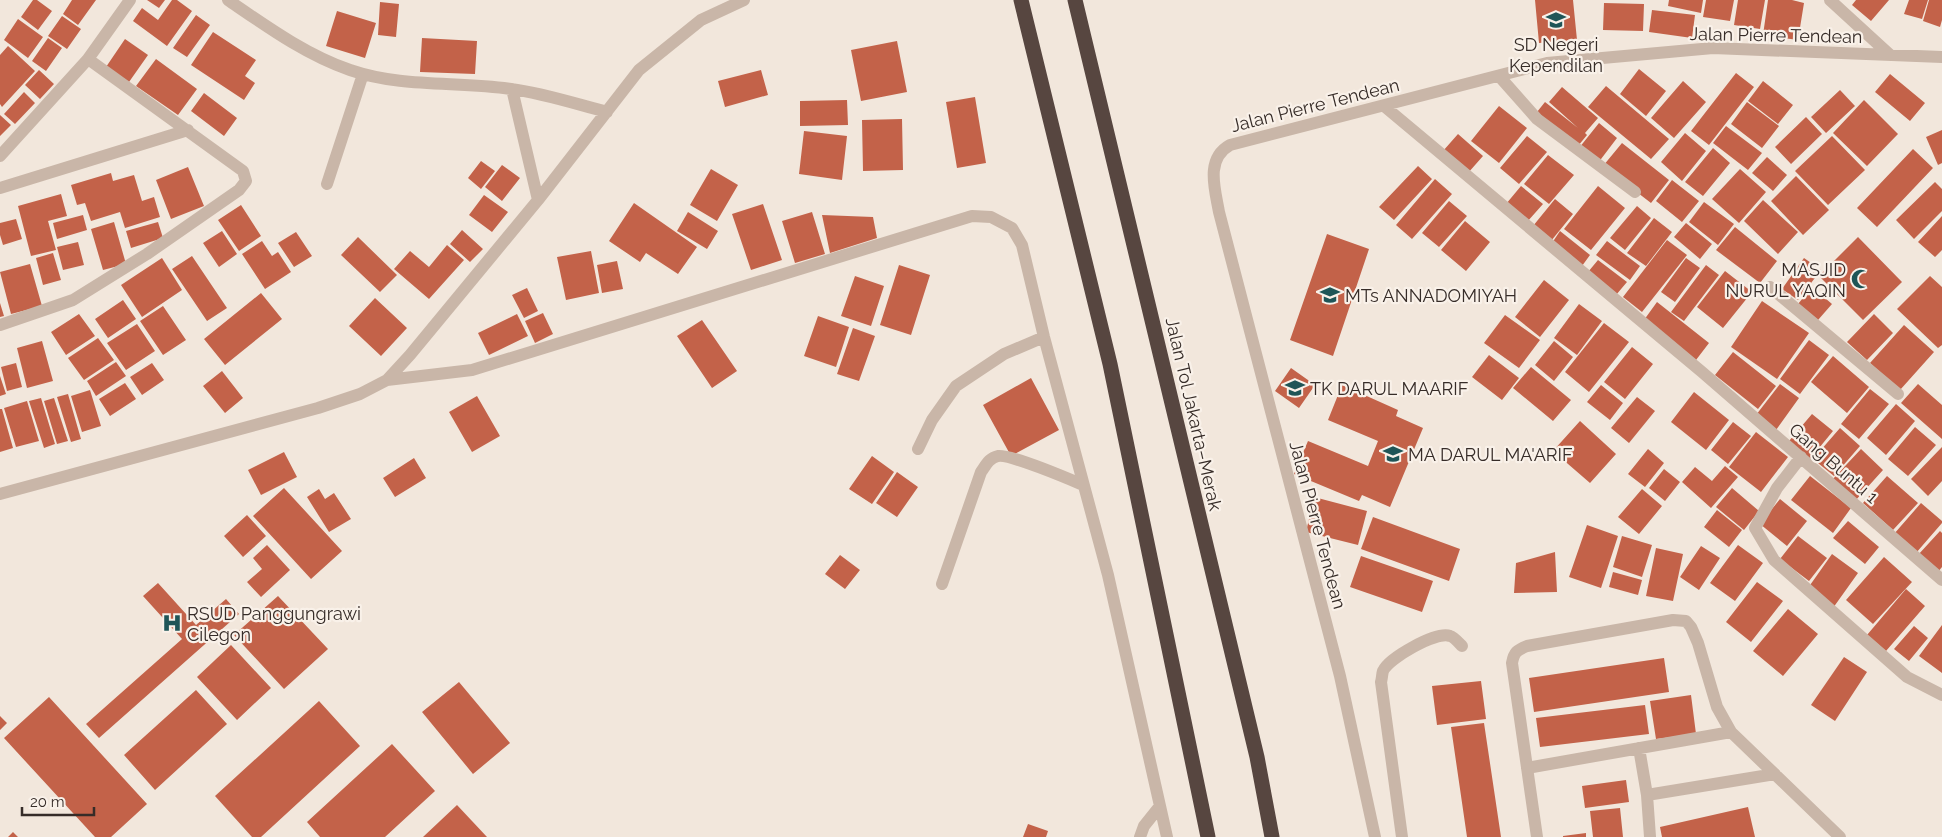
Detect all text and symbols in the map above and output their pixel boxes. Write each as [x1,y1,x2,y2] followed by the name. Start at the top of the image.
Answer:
[1545,9,1567,31] school or university icon: SD Negeri Kependilan
[1689,23,1863,47] street label: Jalan Pierre Tendean
[1509,34,1603,76] place label: SD Negeri Kependilan
[1229,74,1401,136] street label: Jalan Pierre Tendean
[1725,259,1846,301] place label: MASJID NURUL YAQIN
[1850,268,1872,290] mosque icon: MASJID NURUL YAQIN
[1319,284,1341,306] school or university icon: MTs ANNADOMIYAH
[1345,285,1517,306] place label: MTs ANNADOMIYAH
[1162,315,1227,513] street label: Jalan Tol Jakarta–Merak
[1284,377,1306,399] school or university icon: TK DARUL MAARIF
[1310,378,1468,399] place label: TK DARUL MAARIF
[1785,419,1883,508] street label: Gang Buntu 1
[1285,439,1351,611] street label: Jalan Pierre Tendean
[1382,443,1404,465] school or university icon: MA DARUL MA'ARIF
[1408,444,1573,465] place label: MA DARUL MA'ARIF
[187,603,361,645] place label: RSUD Panggungrawi Cilegon
[161,612,183,634] hospital icon: RSUD Panggungrawi Cilegon
[22,784,95,816] scale bar
[30,793,65,811] text: 20 m

